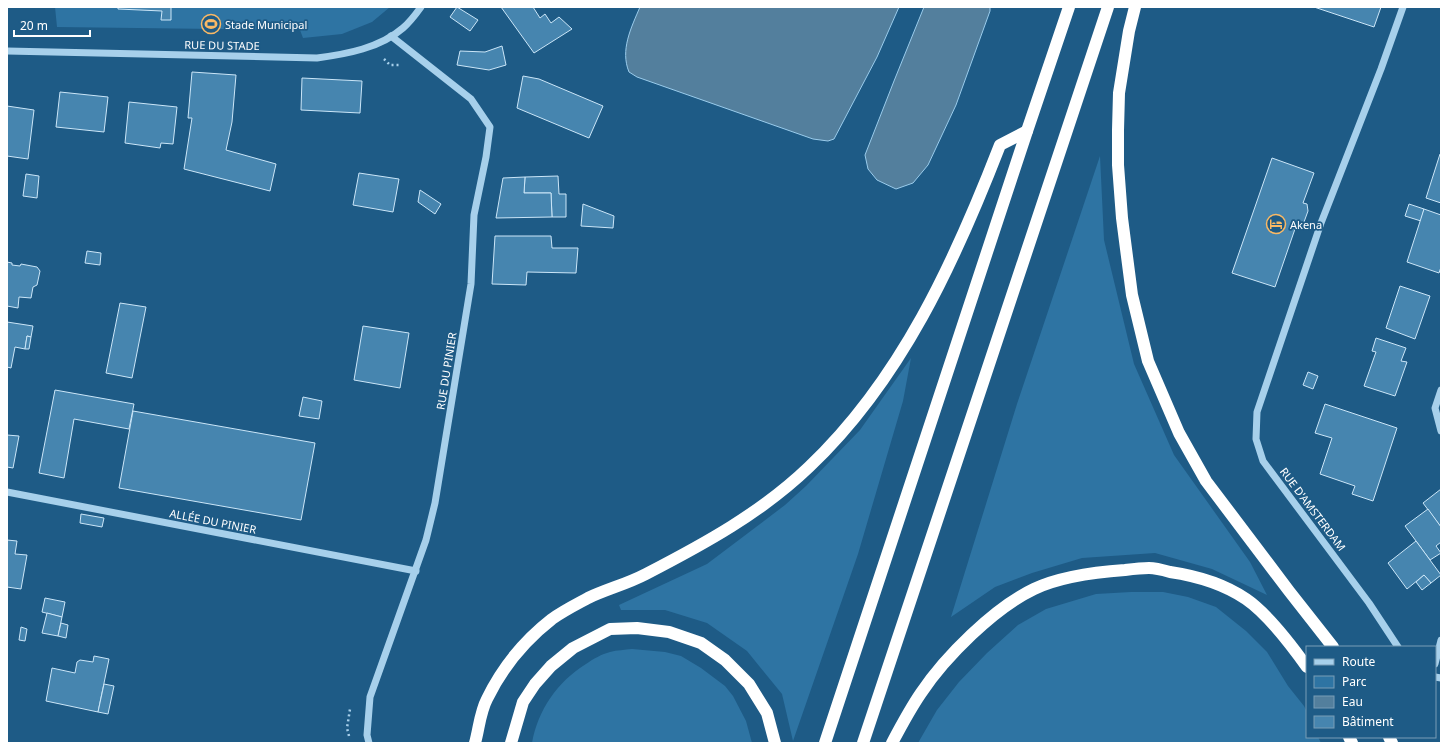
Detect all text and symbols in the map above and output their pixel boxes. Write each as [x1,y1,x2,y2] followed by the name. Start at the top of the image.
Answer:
[14,12,90,38] scale bar
[200,13,222,35] sports icon: Stade Municipal
[20,17,48,34] text: 20 m
[225,17,307,32] place label: Stade Municipal
[184,37,260,53] street label: RUE DU STADE
[1265,213,1287,235] hotel icon: Akena
[1290,217,1322,232] place label: Akena
[432,331,460,411] street label: RUE DU PINIER
[1277,464,1349,554] street label: RUE D'AMSTERDAM
[168,505,258,537] street label: ALLÉE DU PINIER
[1306,646,1436,738] legend
[1342,653,1375,670] text: Route
[1342,673,1367,690] text: Parc
[1342,693,1363,710] text: Eau
[1342,713,1394,730] text: Bâtiment

